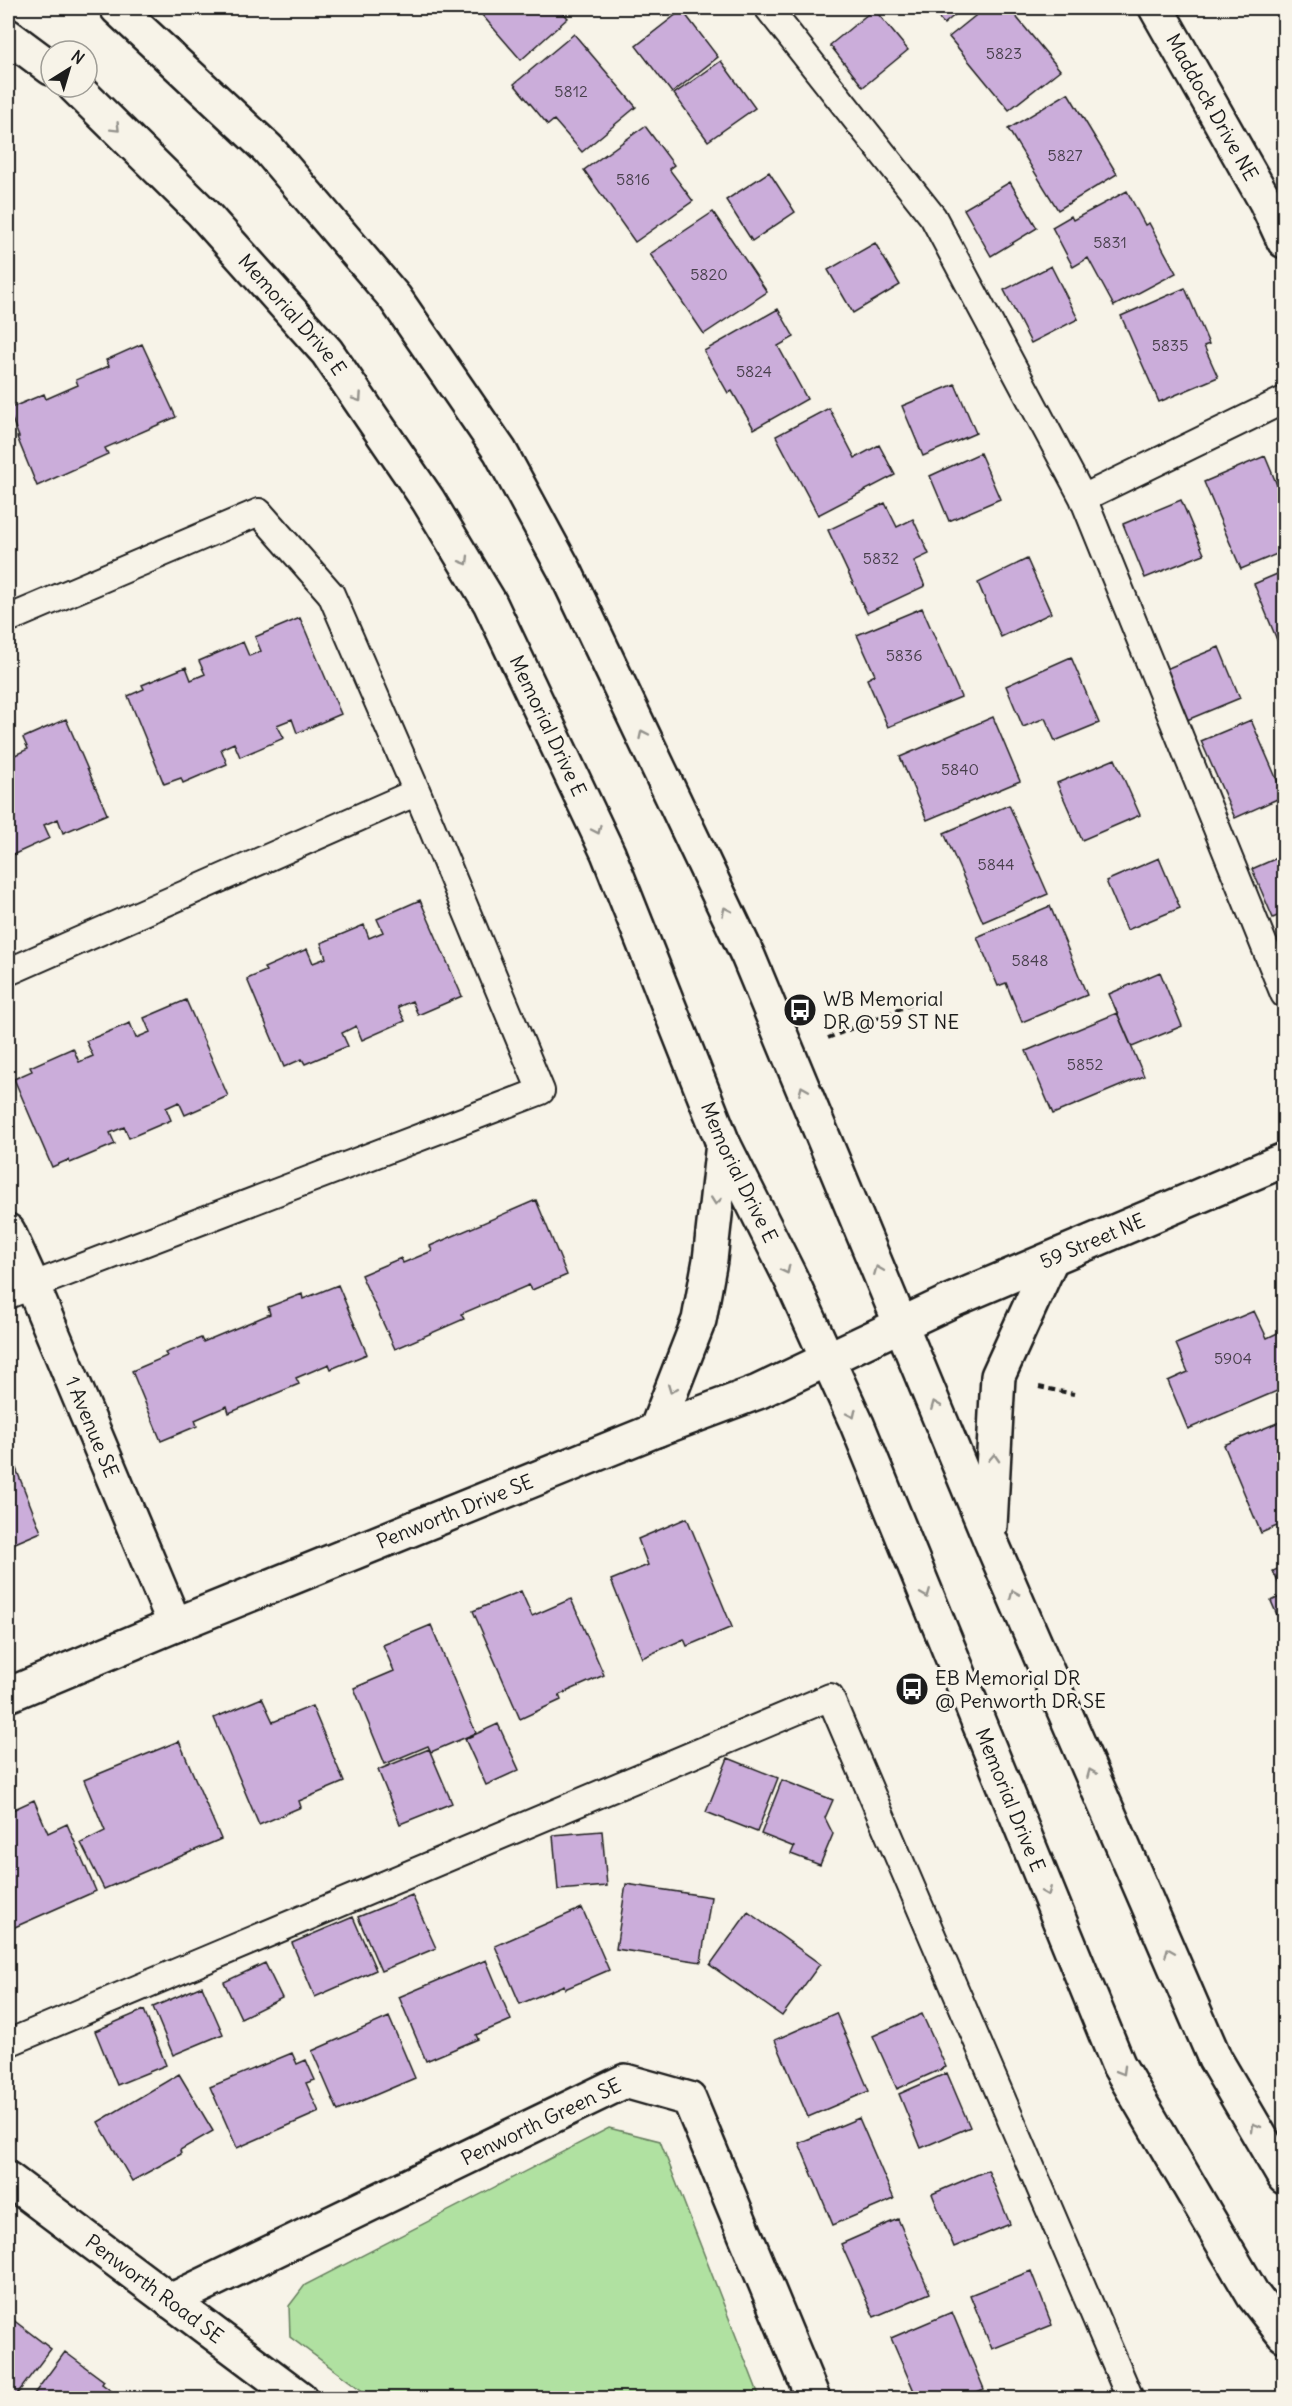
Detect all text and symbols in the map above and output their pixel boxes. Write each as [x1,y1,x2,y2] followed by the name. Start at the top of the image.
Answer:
[1161,29,1264,185] street label: Maddock Drive NE
[39,39,99,99] north arrow
[986,43,1022,63] house number: 5823
[68,46,88,68] text: N
[554,81,588,101] house number: 5812
[110,121,120,132] one-way arrow
[1047,145,1083,165] house number: 5827
[616,169,650,189] house number: 5816
[1093,232,1127,252] house number: 5831
[233,248,352,380] street label: Memorial Drive E
[690,264,728,284] house number: 5820
[1152,335,1188,355] house number: 5835
[736,361,772,381] house number: 5824
[351,391,362,402] one-way arrow
[863,548,899,568] house number: 5832
[457,555,469,565] one-way arrow
[886,645,922,665] house number: 5836
[504,651,592,800] street label: Memorial Drive E
[638,730,650,741] one-way arrow
[941,759,979,779] house number: 5840
[589,824,601,835] one-way arrow
[978,854,1014,874] house number: 5844
[722,906,734,917] one-way arrow
[1012,950,1048,970] house number: 5848
[823,986,959,1034] place label: WB Memorial DR @ 59 ST NE
[782,992,818,1028] bus stop icon: WB Memorial DR @ 59 ST NE
[1067,1054,1103,1074] house number: 5852
[798,1085,810,1096] one-way arrow
[696,1098,784,1247] street label: Memorial Drive E
[711,1196,723,1205] one-way arrow
[1036,1207,1149,1274] street label: 59 Street NE
[779,1264,791,1275] one-way arrow
[873,1265,885,1276] one-way arrow
[1214,1348,1252,1368] house number: 5904
[60,1372,125,1481] street label: 1 Avenue SE
[667,1383,679,1394] one-way arrow
[930,1401,942,1412] one-way arrow
[844,1408,856,1419] one-way arrow
[987,1453,1000,1462] one-way arrow
[373,1468,537,1554] street label: Penworth Drive SE
[919,1588,931,1599] one-way arrow
[1009,1590,1021,1601] one-way arrow
[935,1665,1106,1713] place label: EB Memorial DR @ Penworth DR SE
[894,1671,930,1707] bus stop icon: EB Memorial DR @ Penworth DR SE
[970,1724,1051,1875] street label: Memorial Drive E
[1087,1769,1099,1780] one-way arrow
[1040,1885,1052,1896] one-way arrow
[1164,1948,1176,1959] one-way arrow
[1115,2065,1127,2076] one-way arrow
[457,2072,625,2170] street label: Penworth Green SE
[1251,2123,1262,2133] one-way arrow
[81,2229,229,2348] street label: Penworth Road SE

